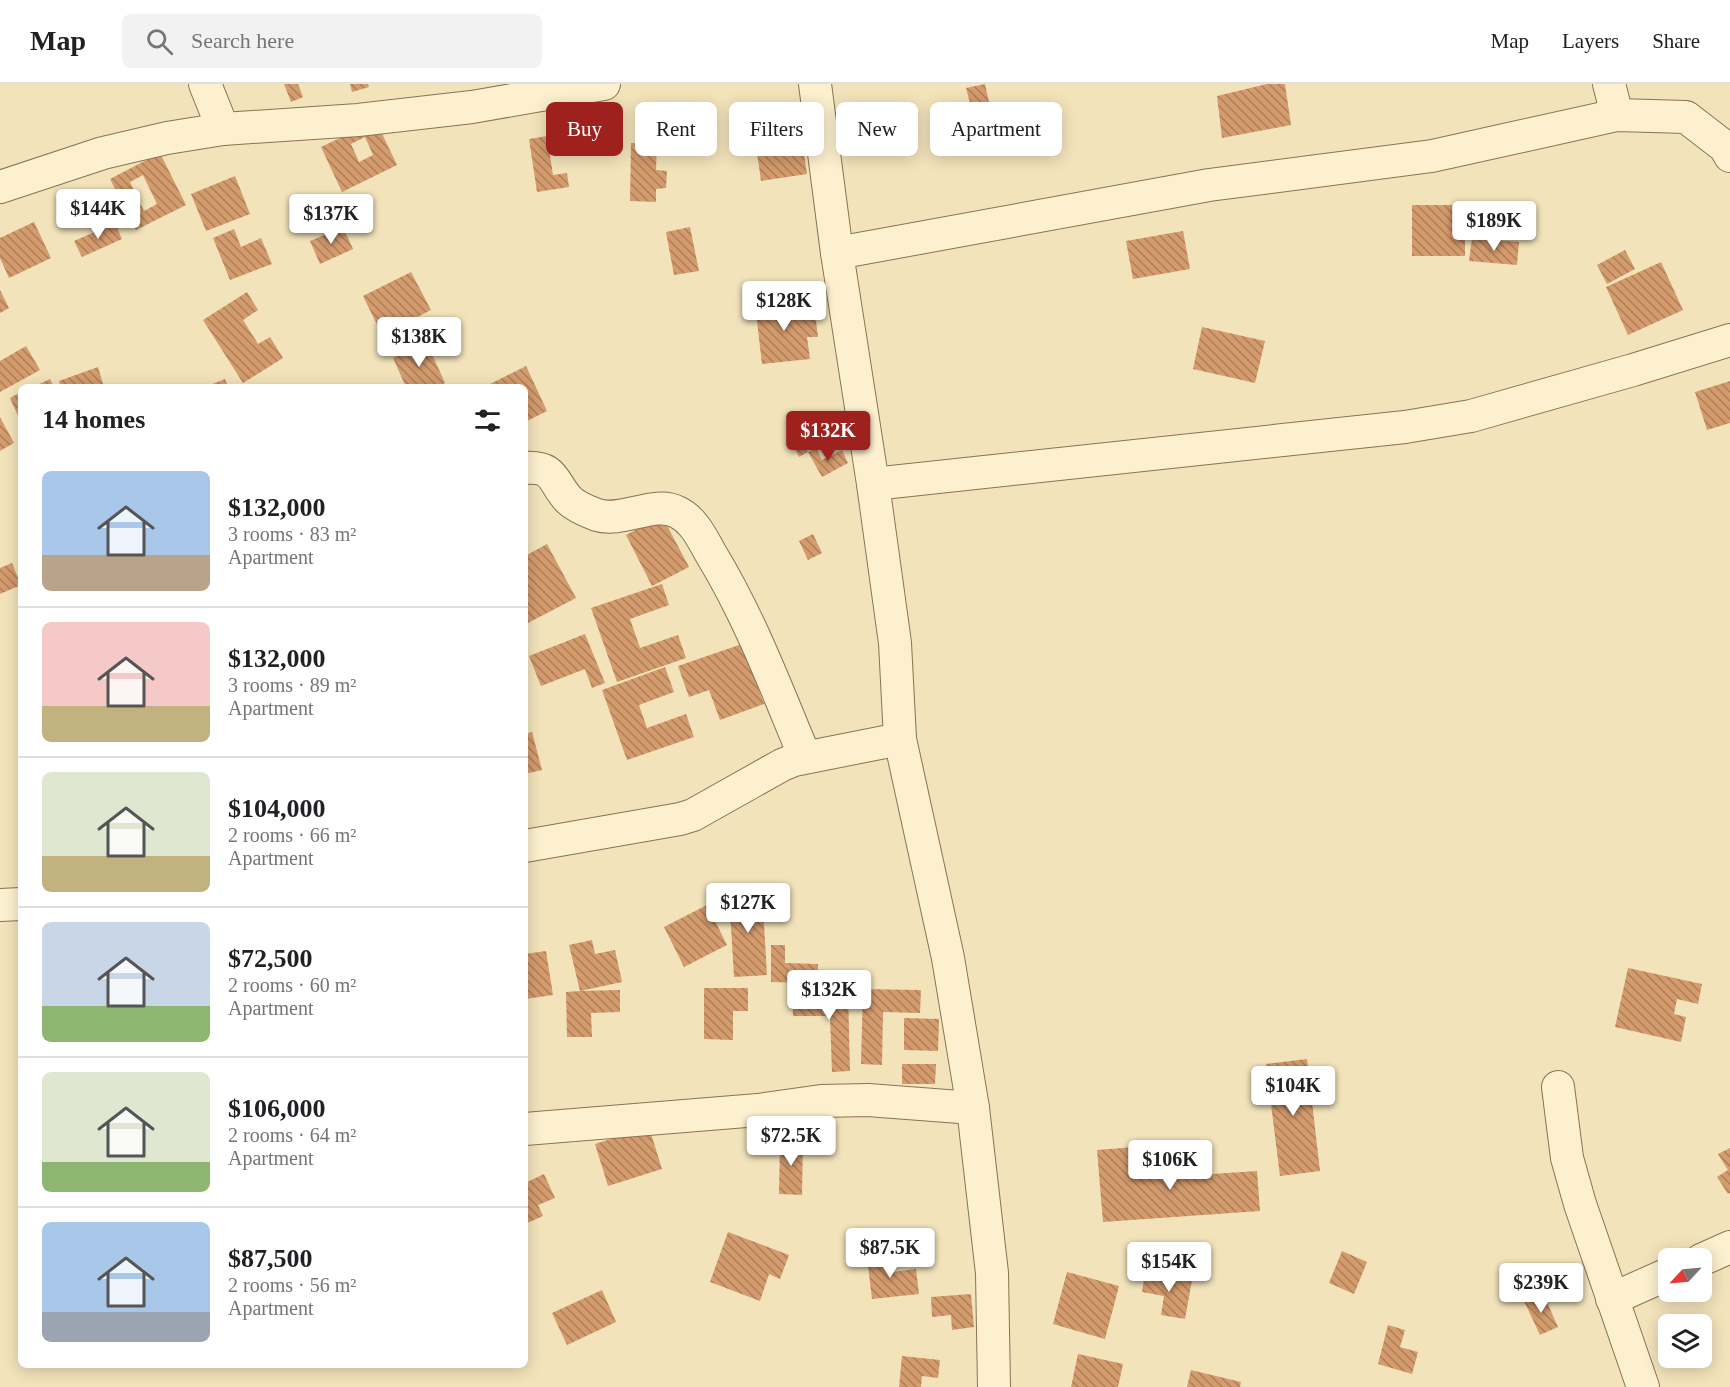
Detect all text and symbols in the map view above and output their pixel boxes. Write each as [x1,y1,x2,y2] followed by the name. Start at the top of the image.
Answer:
[122,14,542,68] search box
[30,25,86,56] text: Map
[143,25,176,58] icon: search
[191,28,294,53] text: Search here
[1491,29,1529,53] text: Map
[1562,29,1619,53] text: Layers
[1652,29,1700,53] text: Share
[546,102,623,156] chip: Buy
[635,102,717,156] chip: Rent
[729,102,824,156] chip: Filters
[836,102,918,156] chip: New
[930,102,1062,156] chip: Apartment
[56,189,140,240] pin: $144K
[289,194,373,245] pin: $137K
[70,197,126,219] text: $144K
[1452,201,1536,252] pin: $189K
[303,202,359,224] text: $137K
[1466,209,1522,231] text: $189K
[742,281,826,332] pin: $128K
[756,289,812,311] text: $128K
[377,317,461,368] pin: $138K
[391,325,447,347] text: $138K
[471,404,504,437] icon: filters
[42,405,145,434] text: 14 homes
[786,411,870,462] pin: $132K
[800,419,856,441] text: $132K
[228,493,326,522] text: $132,000
[90,495,162,567] icon: home
[228,523,356,545] text: 3 rooms · 83 m²
[228,546,314,568] text: Apartment
[228,644,326,673] text: $132,000
[90,646,162,718] icon: home
[228,674,356,696] text: 3 rooms · 89 m²
[228,697,314,719] text: Apartment
[228,794,326,823] text: $104,000
[90,796,162,868] icon: home
[228,824,356,846] text: 2 rooms · 66 m²
[228,847,314,869] text: Apartment
[706,883,790,934] pin: $127K
[720,891,776,913] text: $127K
[228,944,313,973] text: $72,500
[90,946,162,1018] icon: home
[787,970,871,1021] pin: $132K
[228,974,356,996] text: 2 rooms · 60 m²
[801,978,857,1000] text: $132K
[228,997,314,1019] text: Apartment
[1251,1066,1335,1117] pin: $104K
[1265,1074,1321,1096] text: $104K
[228,1094,326,1123] text: $106,000
[90,1096,162,1168] icon: home
[742,1116,840,1167] pin: $72.5K
[228,1124,356,1146] text: 2 rooms · 64 m²
[761,1124,821,1146] text: $72.5K
[1128,1140,1212,1191] pin: $106K
[228,1147,314,1169] text: Apartment
[1142,1148,1198,1170] text: $106K
[841,1228,939,1279] pin: $87.5K
[860,1236,920,1258] text: $87.5K
[1127,1242,1211,1293] pin: $154K
[228,1244,313,1273] text: $87,500
[90,1246,162,1318] icon: home
[1658,1248,1712,1302] north arrow
[1658,1248,1712,1368] map controls
[1141,1250,1197,1272] text: $154K
[1499,1263,1583,1314] pin: $239K
[1513,1271,1569,1293] text: $239K
[228,1274,356,1296] text: 2 rooms · 56 m²
[228,1297,314,1319] text: Apartment
[1658,1314,1712,1368] button: layers

